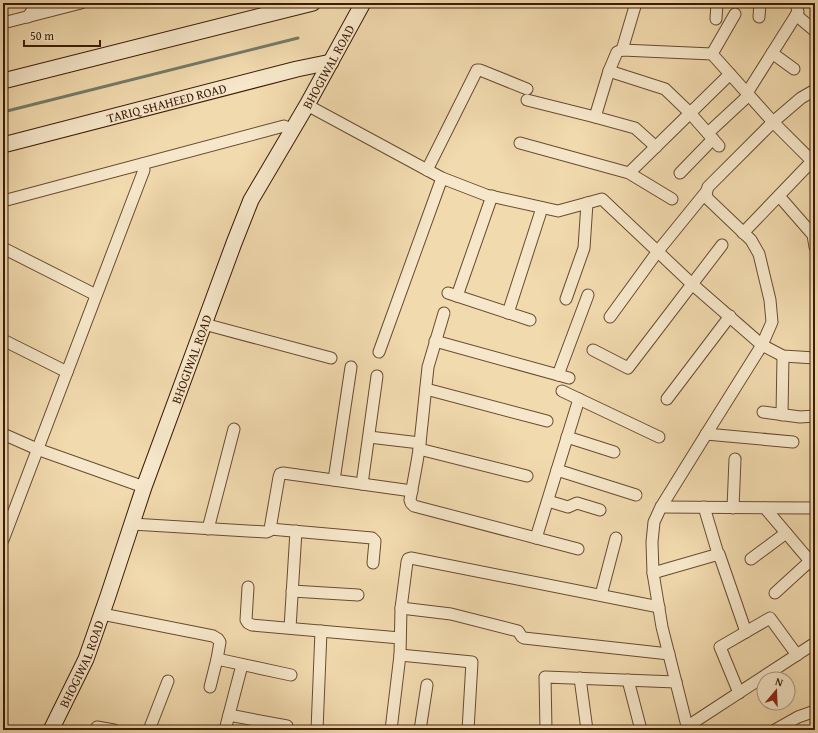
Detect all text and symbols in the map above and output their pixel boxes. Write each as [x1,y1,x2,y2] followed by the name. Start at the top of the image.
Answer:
[297,21,359,112] street label: BHOGIWAL ROAD
[24,22,100,48] scale bar
[30,27,54,44] text: 50 m
[105,78,229,127] street label: TARIQ SHAHEED ROAD
[166,312,216,406] street label: BHOGIWAL ROAD
[54,617,108,711] street label: BHOGIWAL ROAD
[756,671,796,711] north arrow
[773,673,786,691] text: N

